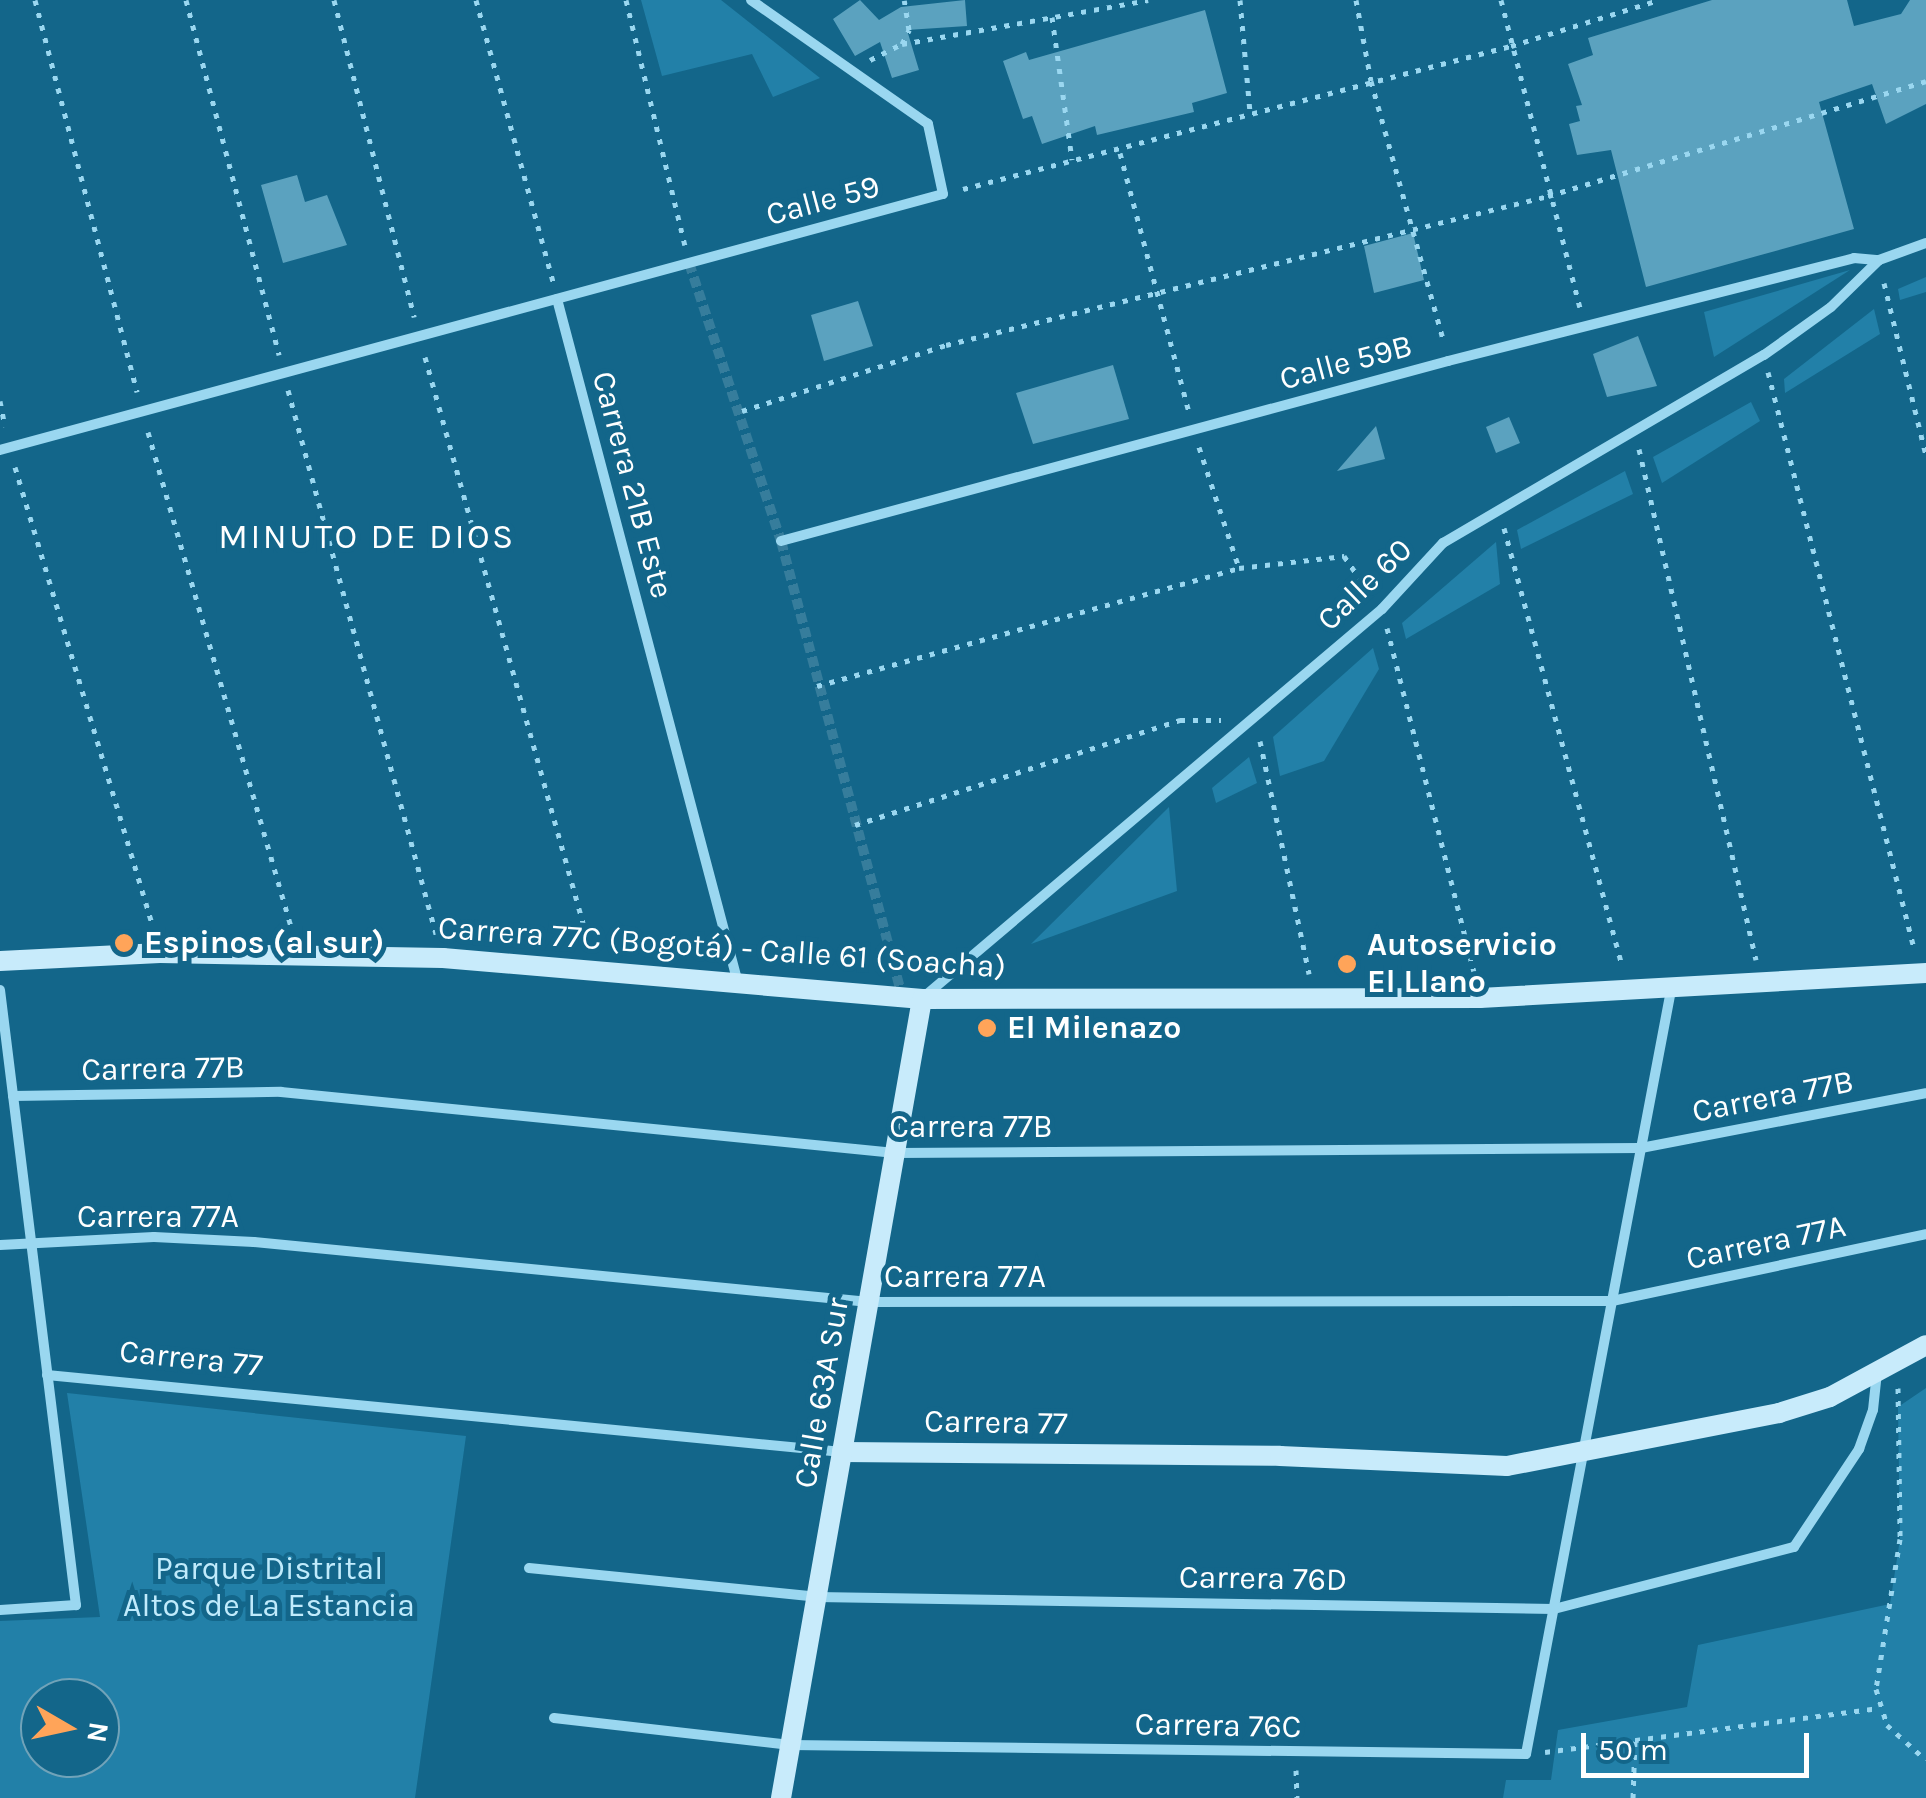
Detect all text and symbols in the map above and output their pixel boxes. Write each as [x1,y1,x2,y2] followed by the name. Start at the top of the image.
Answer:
[762,167,884,235] street label: Calle 59
[1275,327,1417,399] street label: Calle 59B
[583,367,681,603] street label: Carrera 21B Este
[218,516,516,558] district label: MINUTO DE DIOS
[1310,531,1420,639] street label: Calle 60
[437,909,1007,987] street label: Carrera 77C (Bogotá) - Calle 61 (Soacha)
[144,924,384,962] place label: Espinos (al sur)
[1367,927,1557,1002] place label: Autoservicio El Llano
[113,932,135,954] marker: Espinos (al sur)
[1336,953,1358,975] marker: Autoservicio El Llano
[1007,1009,1181,1047] place label: El Milenazo
[976,1017,998,1039] marker: El Milenazo
[81,1048,245,1090] street label: Carrera 77B
[1689,1063,1857,1131] street label: Carrera 77B
[889,1108,1053,1146] street label: Carrera 77B
[77,1198,239,1236] street label: Carrera 77A
[1683,1207,1849,1279] street label: Carrera 77A
[884,1258,1046,1296] street label: Carrera 77A
[786,1295,858,1491] street label: Calle 63A Sur
[118,1332,264,1386] street label: Carrera 77
[924,1403,1068,1443] street label: Carrera 77
[123,1551,415,1626] park label: Parque Distrital Altos de La Estancia
[1179,1558,1347,1600] street label: Carrera 76D
[20,1678,120,1778] north arrow
[1134,1705,1302,1747] street label: Carrera 76C
[1586,1713,1814,1775] scale bar
[80,1720,116,1745] text: N
[1598,1732,1668,1768] text: 50 m

